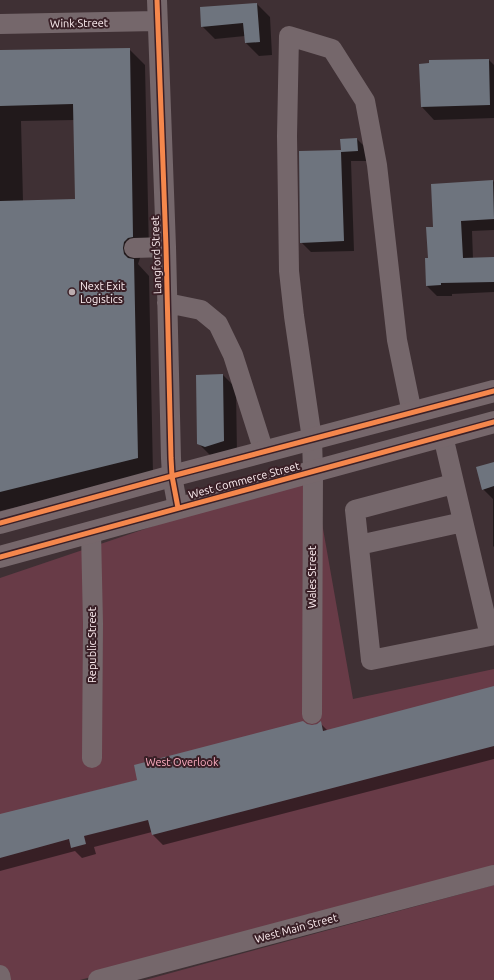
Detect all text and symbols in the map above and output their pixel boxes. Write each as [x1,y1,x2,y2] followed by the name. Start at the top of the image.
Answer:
[50,16,109,30] street label: Wink Street
[149,215,163,294] street label: Langford Street
[80,280,126,305] place label: Next Exit Logistics
[67,287,77,297] marker: Next Exit Logistics
[187,459,301,501] street label: West Commerce Street
[306,545,318,608] street label: Wales Street
[86,606,98,683] street label: Republic Street
[145,756,219,768] park label: West Overlook
[253,911,339,945] street label: West Main Street

